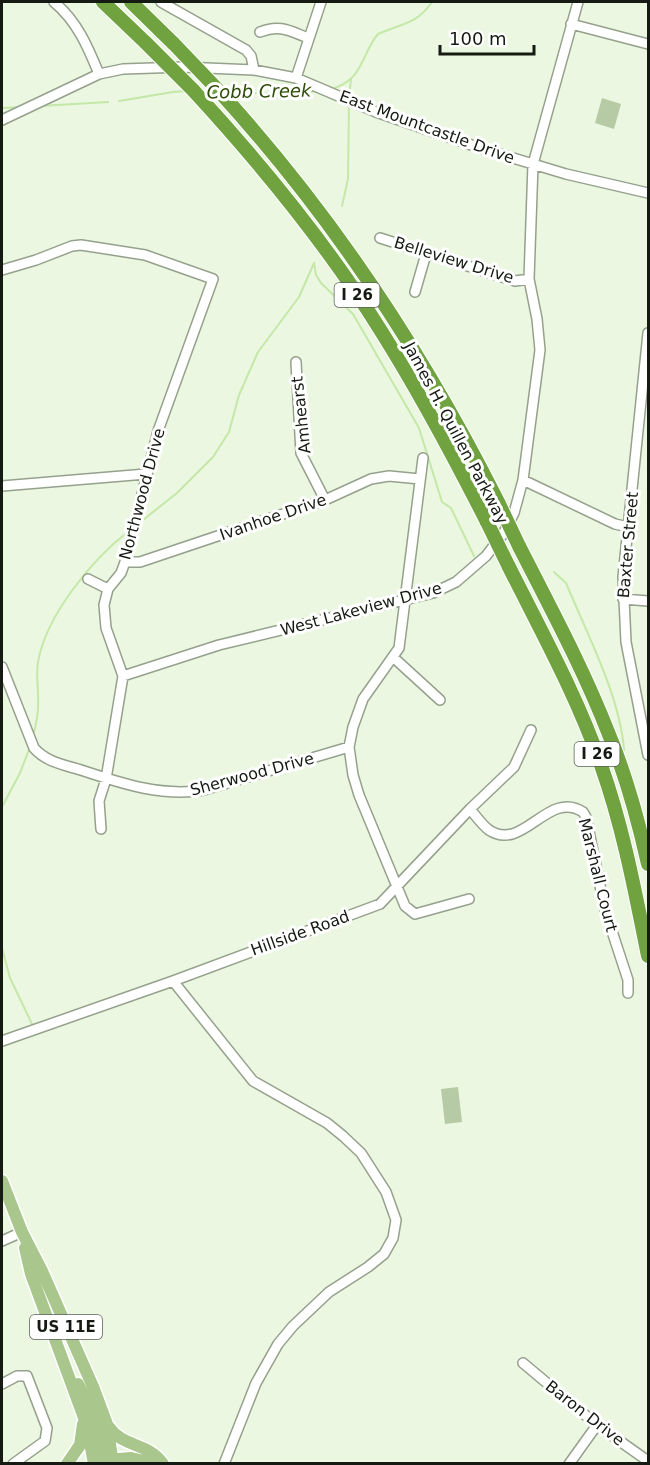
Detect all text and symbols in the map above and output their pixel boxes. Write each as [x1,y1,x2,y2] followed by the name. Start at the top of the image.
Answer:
[440,18,534,56] scale bar
[449,28,507,49] text: 100 m
[206,80,313,102] water label: Cobb Creek
[337,86,517,168] street label: East Mountcastle Drive
[392,233,516,287] street label: Belleview Drive
[334,283,380,307] road number: I 26
[399,338,512,527] street label: James H. Quillen Parkway
[288,375,314,455] street label: Amhearst
[115,426,169,562] street label: Northwood Drive
[217,490,329,544] street label: Ivanhoe Drive
[614,491,642,599] street label: Baxter Street
[278,578,444,640] street label: West Lakeview Drive
[574,742,620,766] road number: I 26
[188,748,316,800] street label: Sherwood Drive
[575,816,621,934] street label: Marshall Court
[248,906,352,960] street label: Hillside Road
[30,1315,102,1339] road number: US 11E
[542,1376,628,1450] street label: Baron Drive

